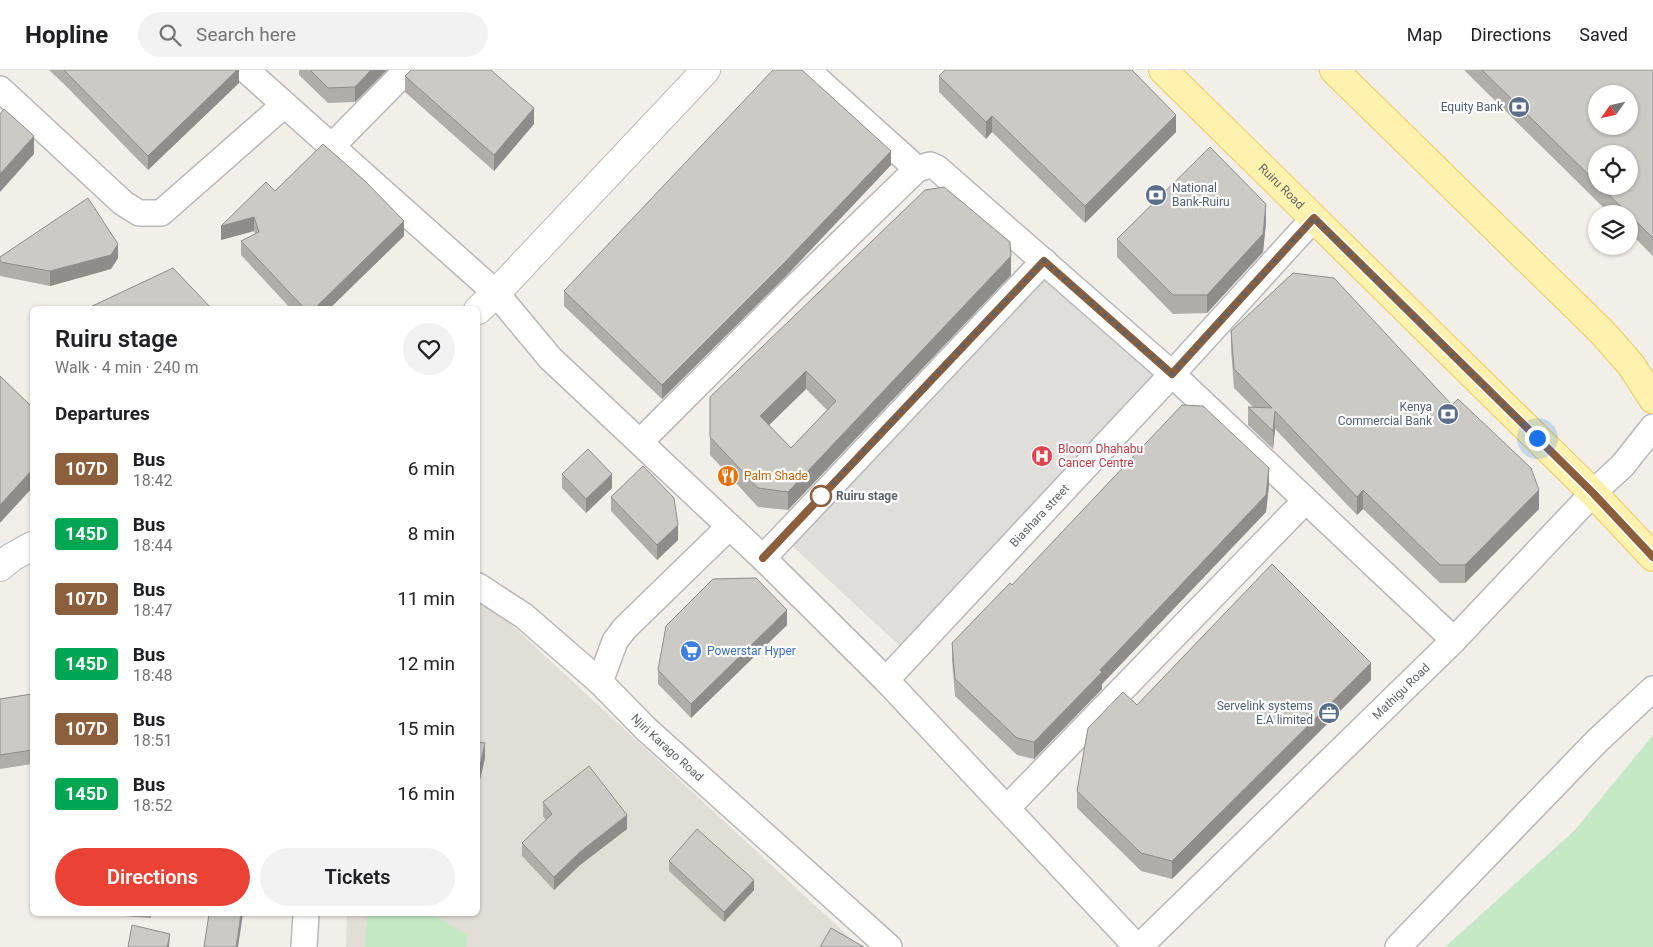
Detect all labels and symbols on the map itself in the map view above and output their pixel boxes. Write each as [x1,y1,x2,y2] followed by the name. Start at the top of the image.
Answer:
[1588,85,1638,135] north arrow
[1507,95,1531,119] bank icon: Equity Bank
[1441,100,1504,114] place label: Equity Bank
[1256,161,1307,212] street label: Ruiru Road
[1172,181,1230,209] place label: National Bank-Ruiru
[1144,183,1168,207] bank icon: National Bank-Ruiru
[1338,400,1433,428] place label: Kenya Commercial Bank
[1436,402,1460,426] bank icon: Kenya Commercial Bank
[1525,426,1550,451] your location
[1058,442,1143,470] place label: Bloom Dhahabu Cancer Centre
[1030,444,1054,468] hospital icon: Bloom Dhahabu Cancer Centre
[716,464,740,488] restaurant icon: Palm Shade
[744,469,808,483] place label: Palm Shade
[1007,481,1072,550] street label: Biashara street
[810,485,832,507] marker: Ruiru stage
[836,489,898,503] place label: Ruiru stage
[679,639,703,663] supermarket icon: Powerstar Hyper
[707,644,796,658] place label: Powerstar Hyper
[1370,661,1433,723] street label: Mathigu Road
[1217,699,1313,727] place label: Servelink systems E.A limited
[1317,701,1341,725] office icon: Servelink systems E.A limited
[628,711,706,784] street label: Njiri Karago Road

